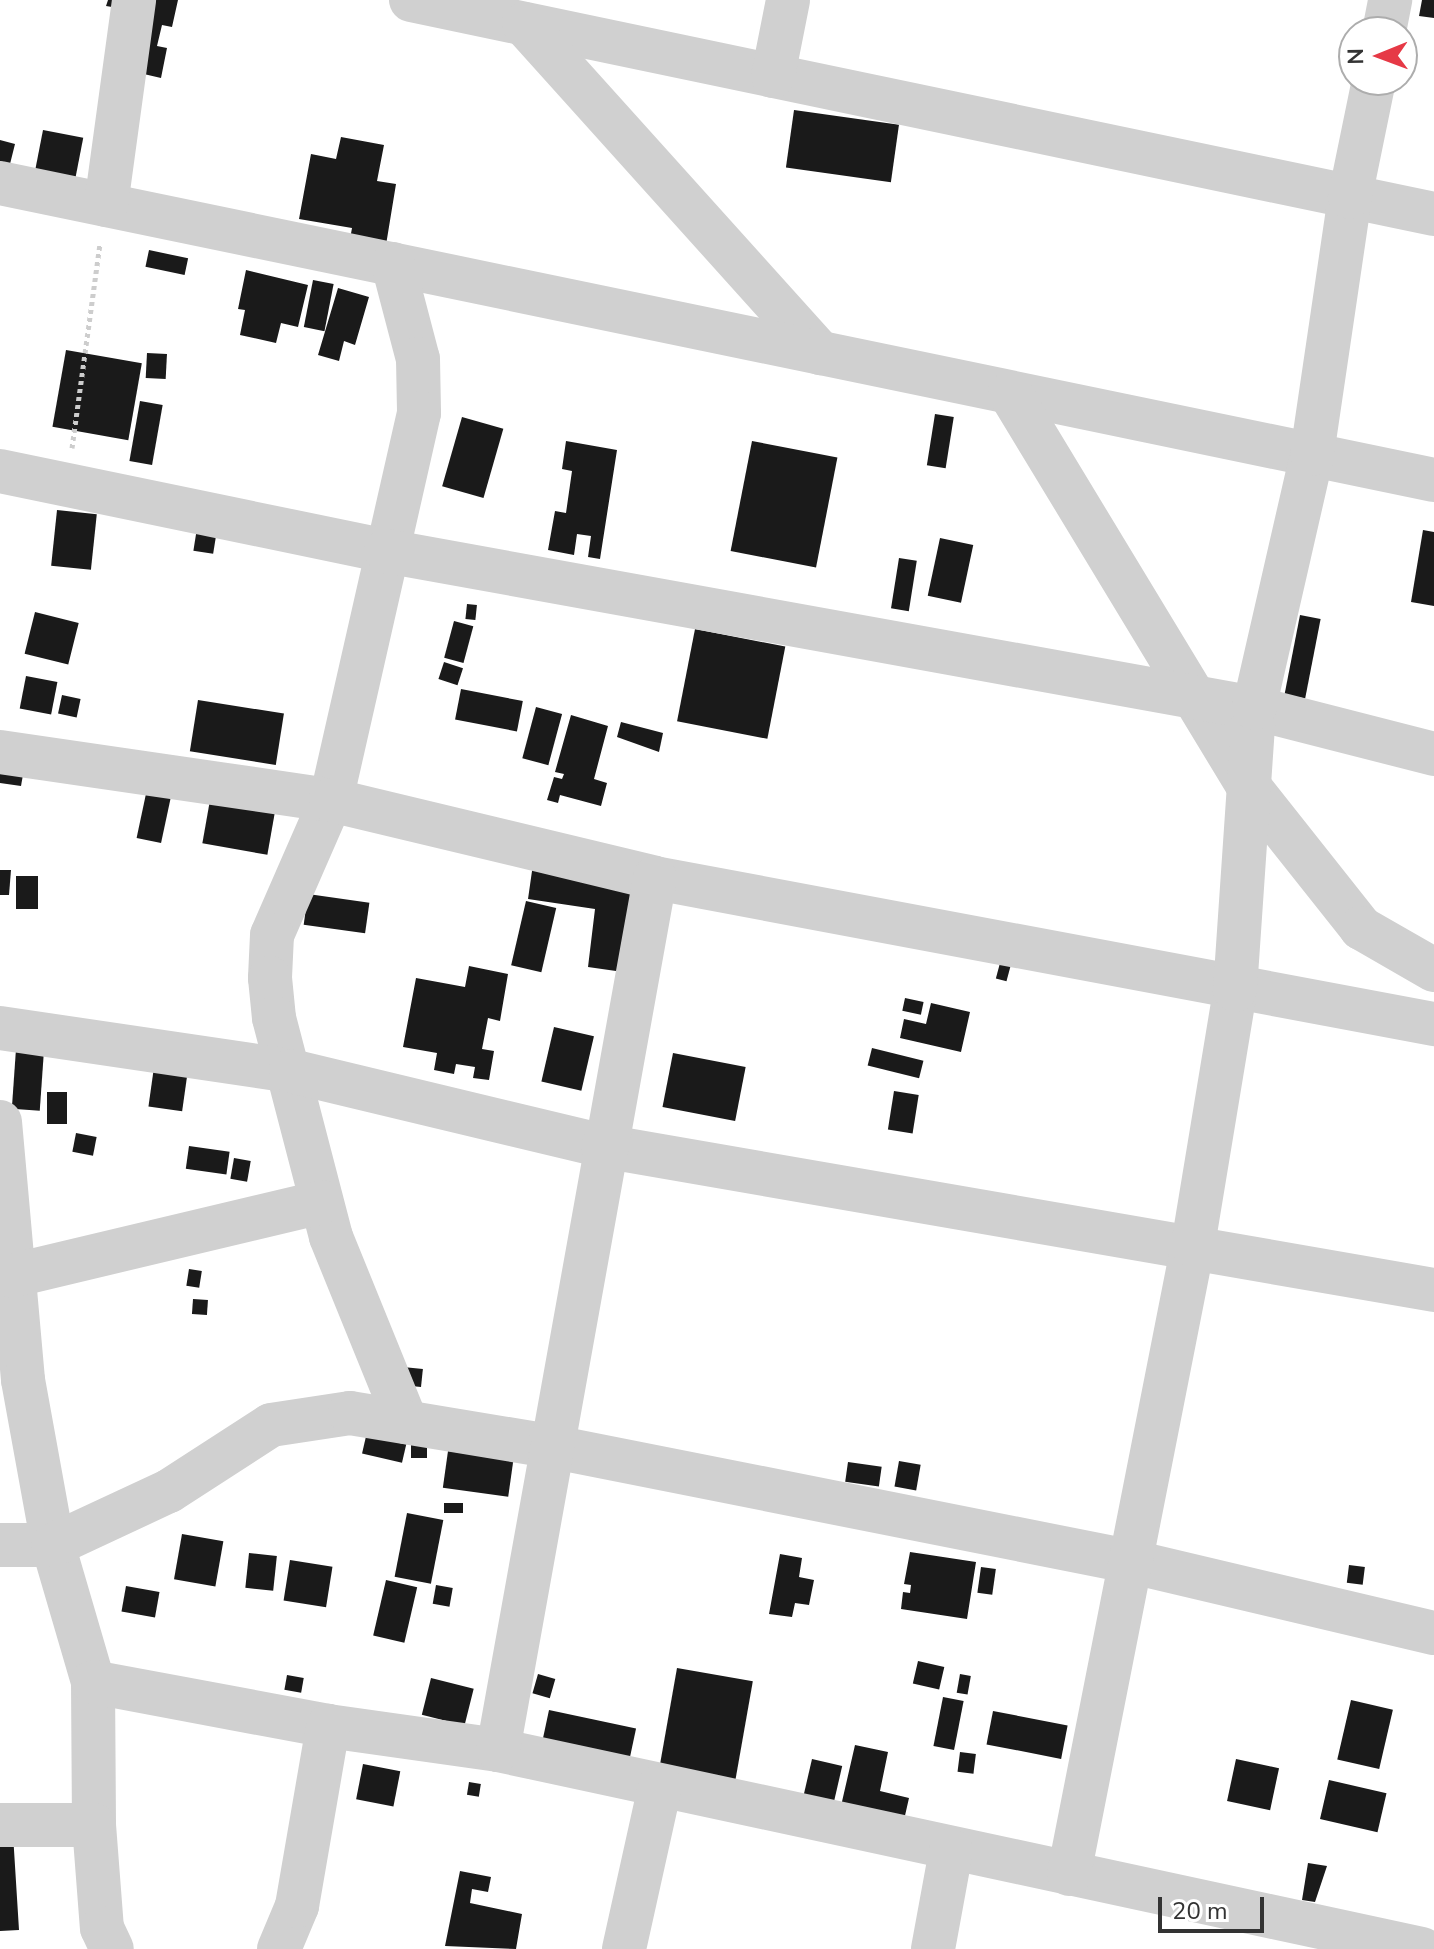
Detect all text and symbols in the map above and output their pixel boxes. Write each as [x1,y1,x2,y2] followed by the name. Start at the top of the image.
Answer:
[1338,16,1418,96] north arrow
[1341,48,1371,65] text: N
[1162,1881,1268,1931] scale bar
[1172,1895,1228,1927] text: 20 m

